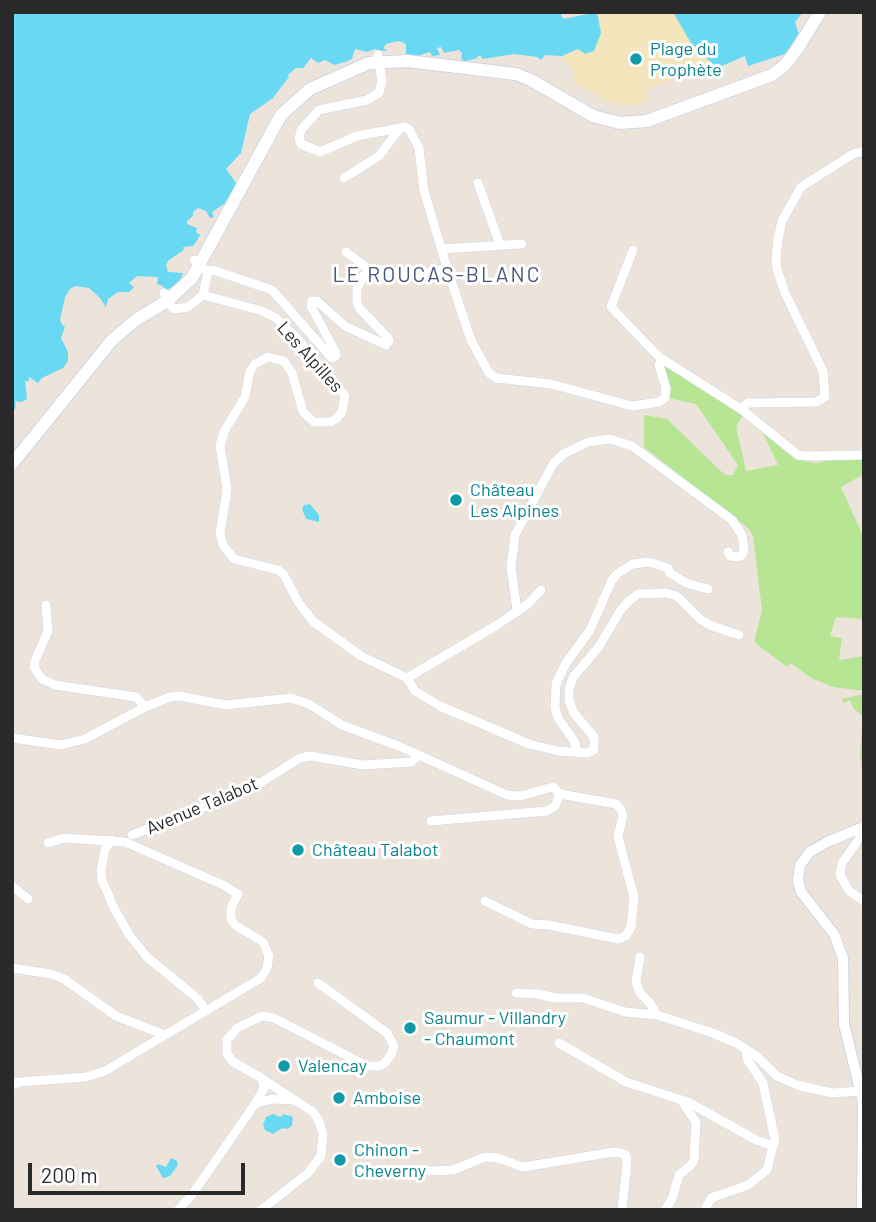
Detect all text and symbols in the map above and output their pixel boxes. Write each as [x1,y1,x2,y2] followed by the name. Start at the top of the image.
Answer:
[650,38,722,80] place label: Plage du Prophète
[628,51,644,67] marker: Plage du Prophète
[334,262,540,288] district label: LE ROUCAS-BLANC
[273,317,347,397] street label: Les Alpilles
[470,479,559,522] place label: Château Les Alpines
[448,492,464,508] marker: Château Les Alpines
[143,773,261,839] street label: Avenue Talabot
[312,839,439,861] place label: Château Talabot
[290,842,306,858] marker: Château Talabot
[424,1007,566,1050] place label: Saumur - Villandry - Chaumont
[402,1020,418,1036] marker: Saumur - Villandry - Chaumont
[298,1055,367,1077] place label: Valencay
[276,1058,292,1074] marker: Valencay
[353,1087,421,1109] place label: Amboise
[331,1090,347,1106] marker: Amboise
[354,1139,426,1182] place label: Chinon - Cheverny
[32,1148,248,1192] scale bar
[332,1152,348,1168] marker: Chinon - Cheverny
[41,1162,98,1187] text: 200 m

